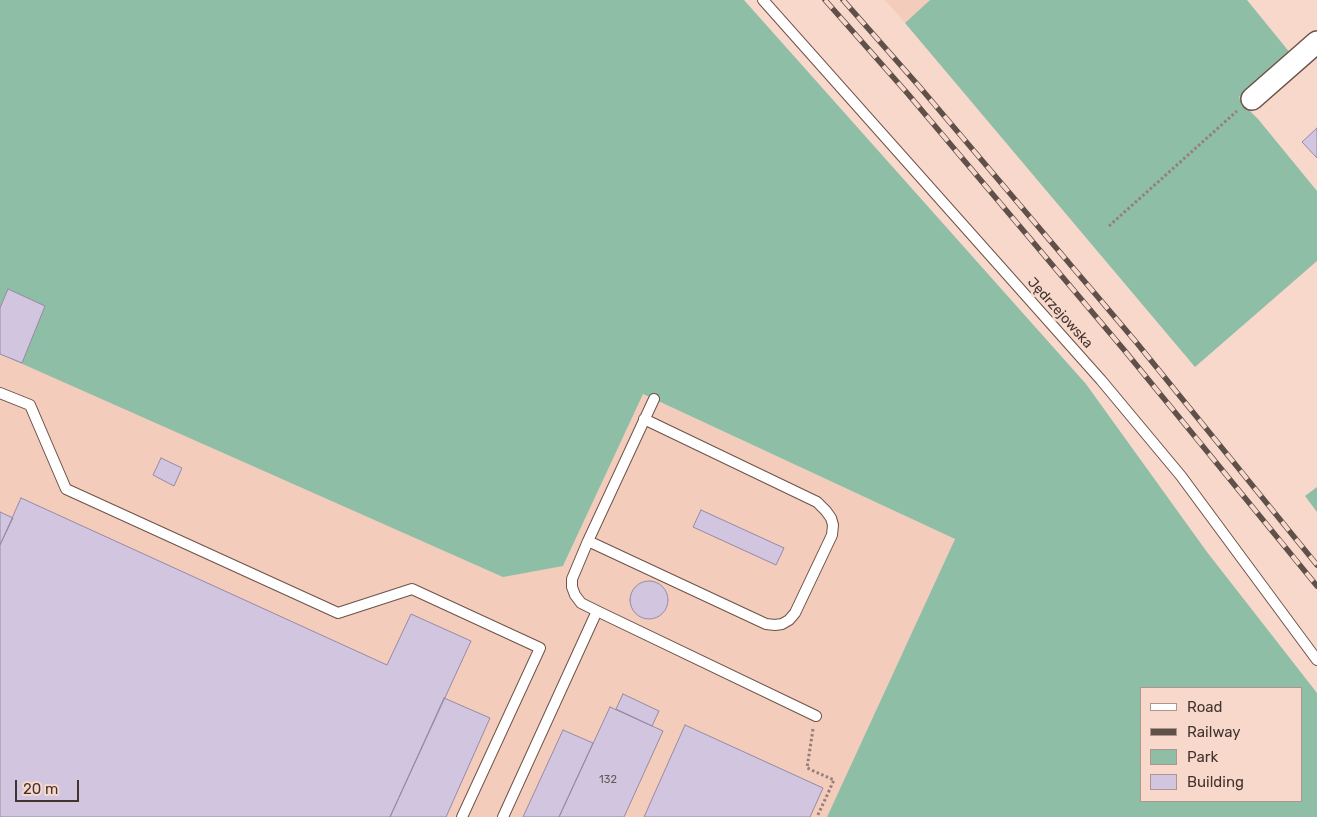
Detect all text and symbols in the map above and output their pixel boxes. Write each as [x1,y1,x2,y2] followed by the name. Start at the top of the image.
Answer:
[1024,274,1096,352] street label: Jędrzejowska
[1140,687,1302,802] legend
[1187,698,1223,716] text: Road
[1187,723,1241,741] text: Railway
[1187,748,1218,766] text: Park
[18,770,81,802] scale bar
[599,773,617,787] house number: 132
[1187,773,1244,791] text: Building
[23,780,58,798] text: 20 m

